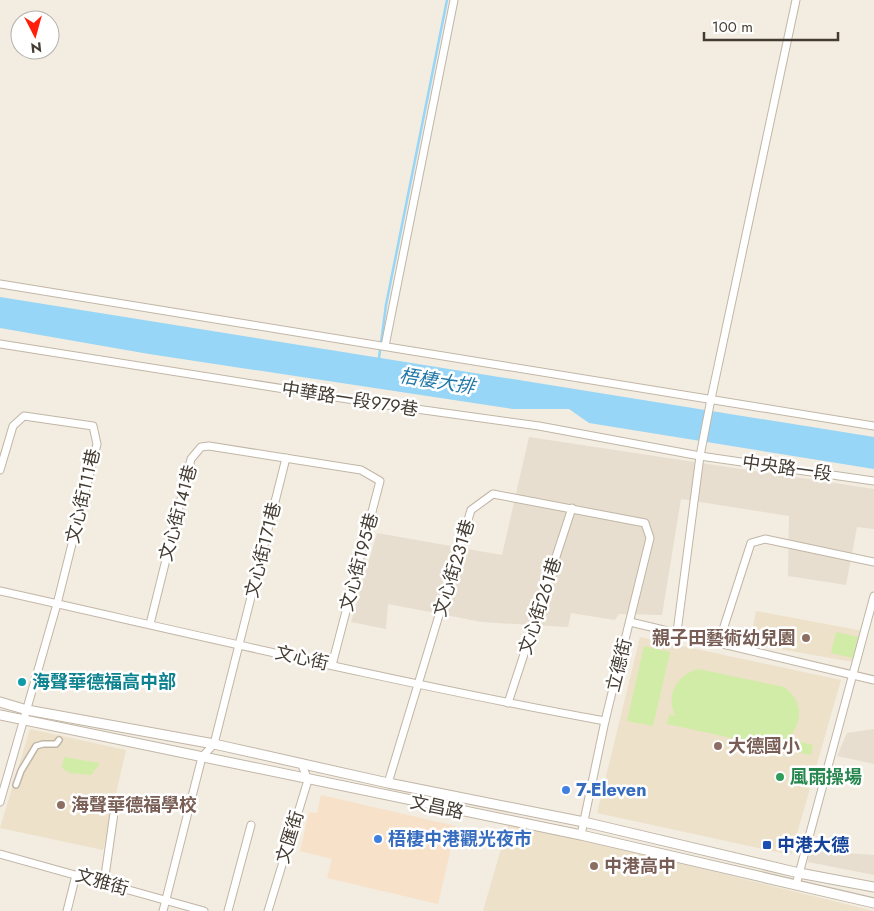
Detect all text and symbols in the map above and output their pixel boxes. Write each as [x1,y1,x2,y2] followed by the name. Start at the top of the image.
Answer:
[10,10,60,60] north arrow
[704,10,838,42] scale bar
[712,16,753,38] text: 100 m
[30,37,43,58] text: N
[397,362,480,401] water label: 梧棲大排
[280,375,420,423] street label: 中華路一段979巷
[60,446,106,546] street label: 文心街111巷
[741,449,833,487] street label: 中央路一段
[153,462,203,564] street label: 文心街141巷
[239,499,287,601] street label: 文心街171巷
[333,510,385,614] street label: 文心街195巷
[427,516,481,620] street label: 文心街231巷
[512,554,568,658] street label: 文心街261巷
[652,625,796,651] place label: 親子田藝術幼兒園
[800,632,812,644] marker: 親子田藝術幼兒園
[600,636,638,694] street label: 立德街
[273,639,331,677] street label: 文心街
[32,669,176,695] place label: 海聲華德福高中部
[16,676,28,688] marker: 海聲華德福高中部
[728,733,800,759] place label: 大德國小
[712,740,724,752] marker: 大德國小
[790,764,862,790] place label: 風雨操場
[774,771,786,783] marker: 風雨操場
[576,777,647,803] place label: 7-Eleven
[560,784,572,796] marker: 7-Eleven
[408,789,466,825] street label: 文昌路
[71,792,197,818] place label: 海聲華德福學校
[55,799,67,811] marker: 海聲華德福學校
[270,807,310,867] street label: 文匯街
[388,826,532,852] place label: 梧棲中港觀光夜市
[777,832,849,858] place label: 中港大德
[372,833,384,845] marker: 梧棲中港觀光夜市
[761,839,773,851] marker: 中港大德
[604,853,676,879] place label: 中港高中
[588,860,600,872] marker: 中港高中
[72,862,132,902] street label: 文雅街

